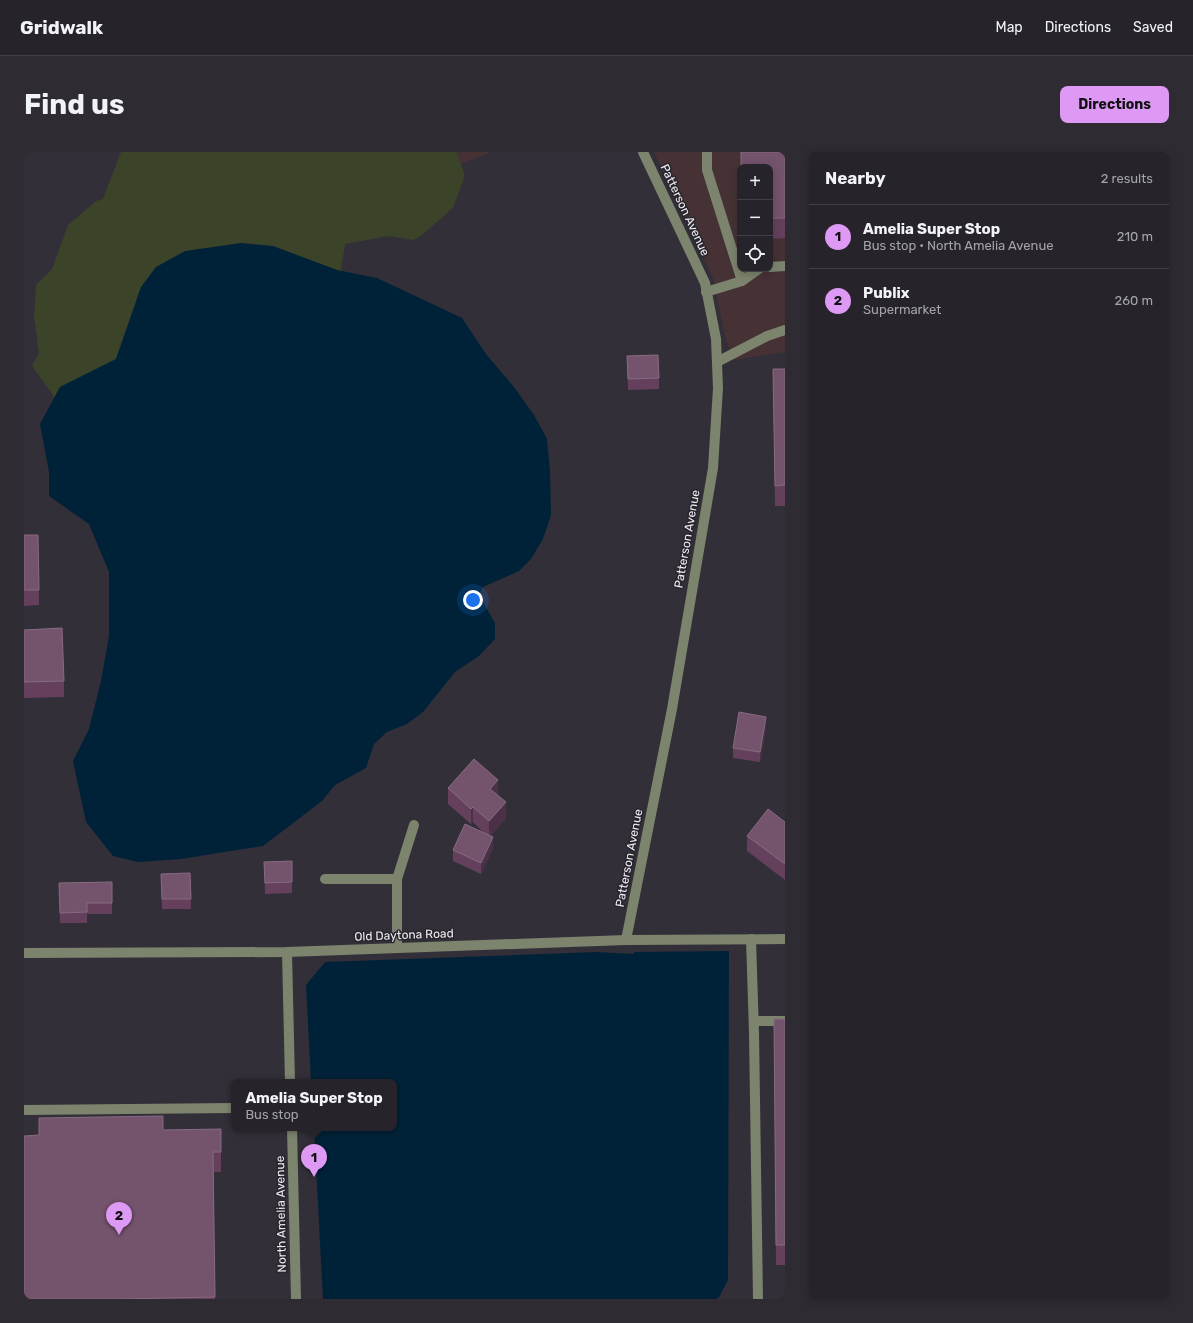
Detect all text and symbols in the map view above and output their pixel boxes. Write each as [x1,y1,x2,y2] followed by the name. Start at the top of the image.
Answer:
[20,16,103,39] text: Gridwalk
[996,19,1023,36] text: Map
[1045,19,1111,36] text: Directions
[1133,19,1173,36] text: Saved
[1060,86,1169,123] button: Directions
[24,88,124,121] text: Find us
[658,162,713,258] street label: Patterson Avenue
[737,164,773,272] map controls
[737,164,773,200] button: +
[825,168,886,188] text: Nearby
[1101,171,1153,186] text: 2 results
[737,200,773,236] button: −
[863,220,1000,238] text: Amelia Super Stop
[835,229,841,244] text: 1
[1117,229,1153,244] text: 210 m
[737,236,773,272] button: locate
[863,238,1054,253] text: Bus stop · North Amelia Avenue
[863,284,910,302] text: Publix
[834,293,842,308] text: 2
[1115,293,1153,308] text: 260 m
[863,302,941,317] text: Supermarket
[671,488,703,589] street label: Patterson Avenue
[463,590,483,610] your location
[613,807,645,908] street label: Patterson Avenue
[354,926,454,944] street label: Old Daytona Road
[231,1079,397,1131] popup
[245,1089,383,1107] text: Amelia Super Stop
[245,1107,299,1122] text: Bus stop
[301,1144,327,1177] pin: 1
[273,1155,289,1273] street label: North Amelia Avenue
[106,1202,132,1235] pin: 2

